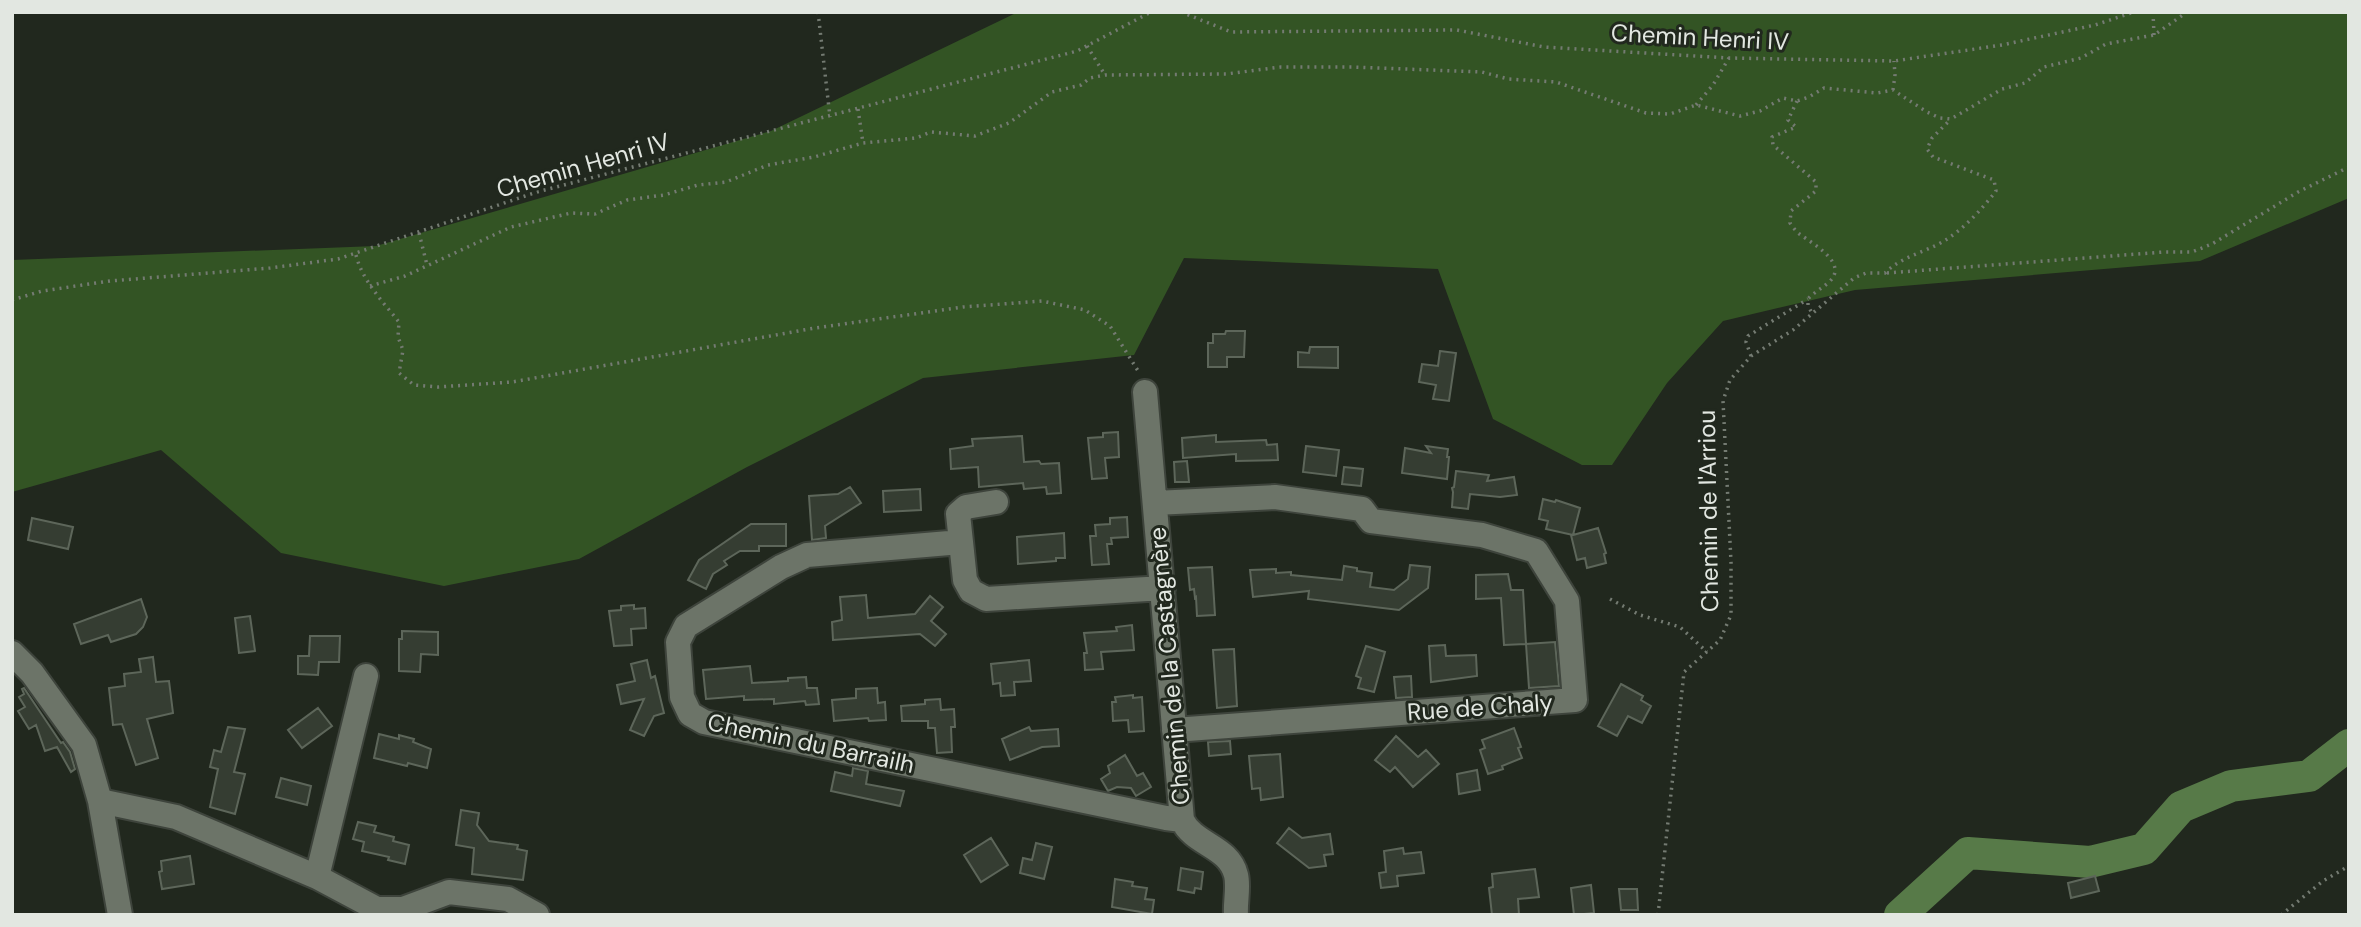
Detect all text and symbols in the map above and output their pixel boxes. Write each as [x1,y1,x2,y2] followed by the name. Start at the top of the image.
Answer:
[1610,17,1790,57] street label: Chemin Henri IV
[493,126,673,204] street label: Chemin Henri IV
[1691,410,1725,612] street label: Chemin de l'Arriou
[1141,526,1197,806] street label: Chemin de la Castagnère
[1406,686,1554,728] street label: Rue de Chaly
[705,706,917,780] street label: Chemin du Barrailh

